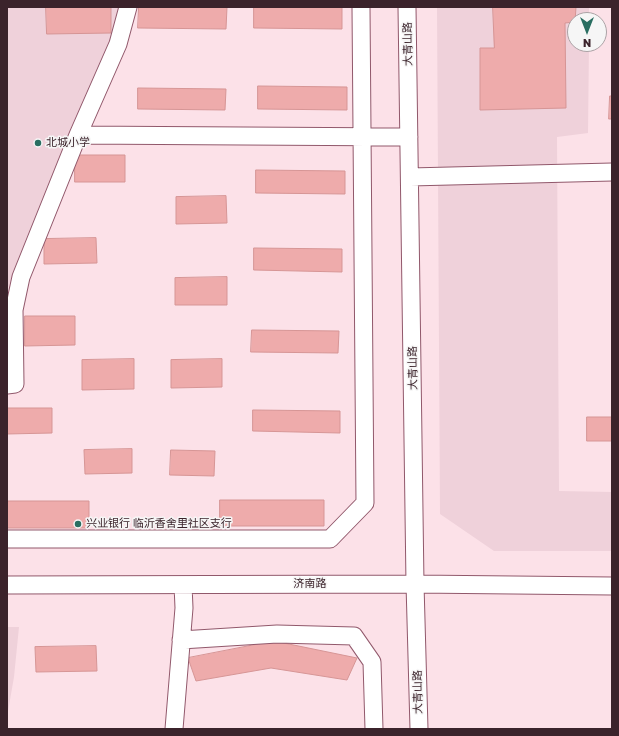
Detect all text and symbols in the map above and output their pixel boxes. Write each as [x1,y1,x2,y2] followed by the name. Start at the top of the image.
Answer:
[567,12,607,52] north arrow
[401,22,415,66] street label: 大青山路
[583,37,591,50] text: N
[46,136,90,150] place label: 北城小学
[33,138,43,148] marker: 北城小学
[406,346,420,390] street label: 大青山路
[86,517,232,531] place label: 兴业银行 临沂香舍里社区支行
[73,519,83,529] marker: 兴业银行 临沂香舍里社区支行
[294,577,326,591] street label: 济南路
[411,670,425,714] street label: 大青山路

